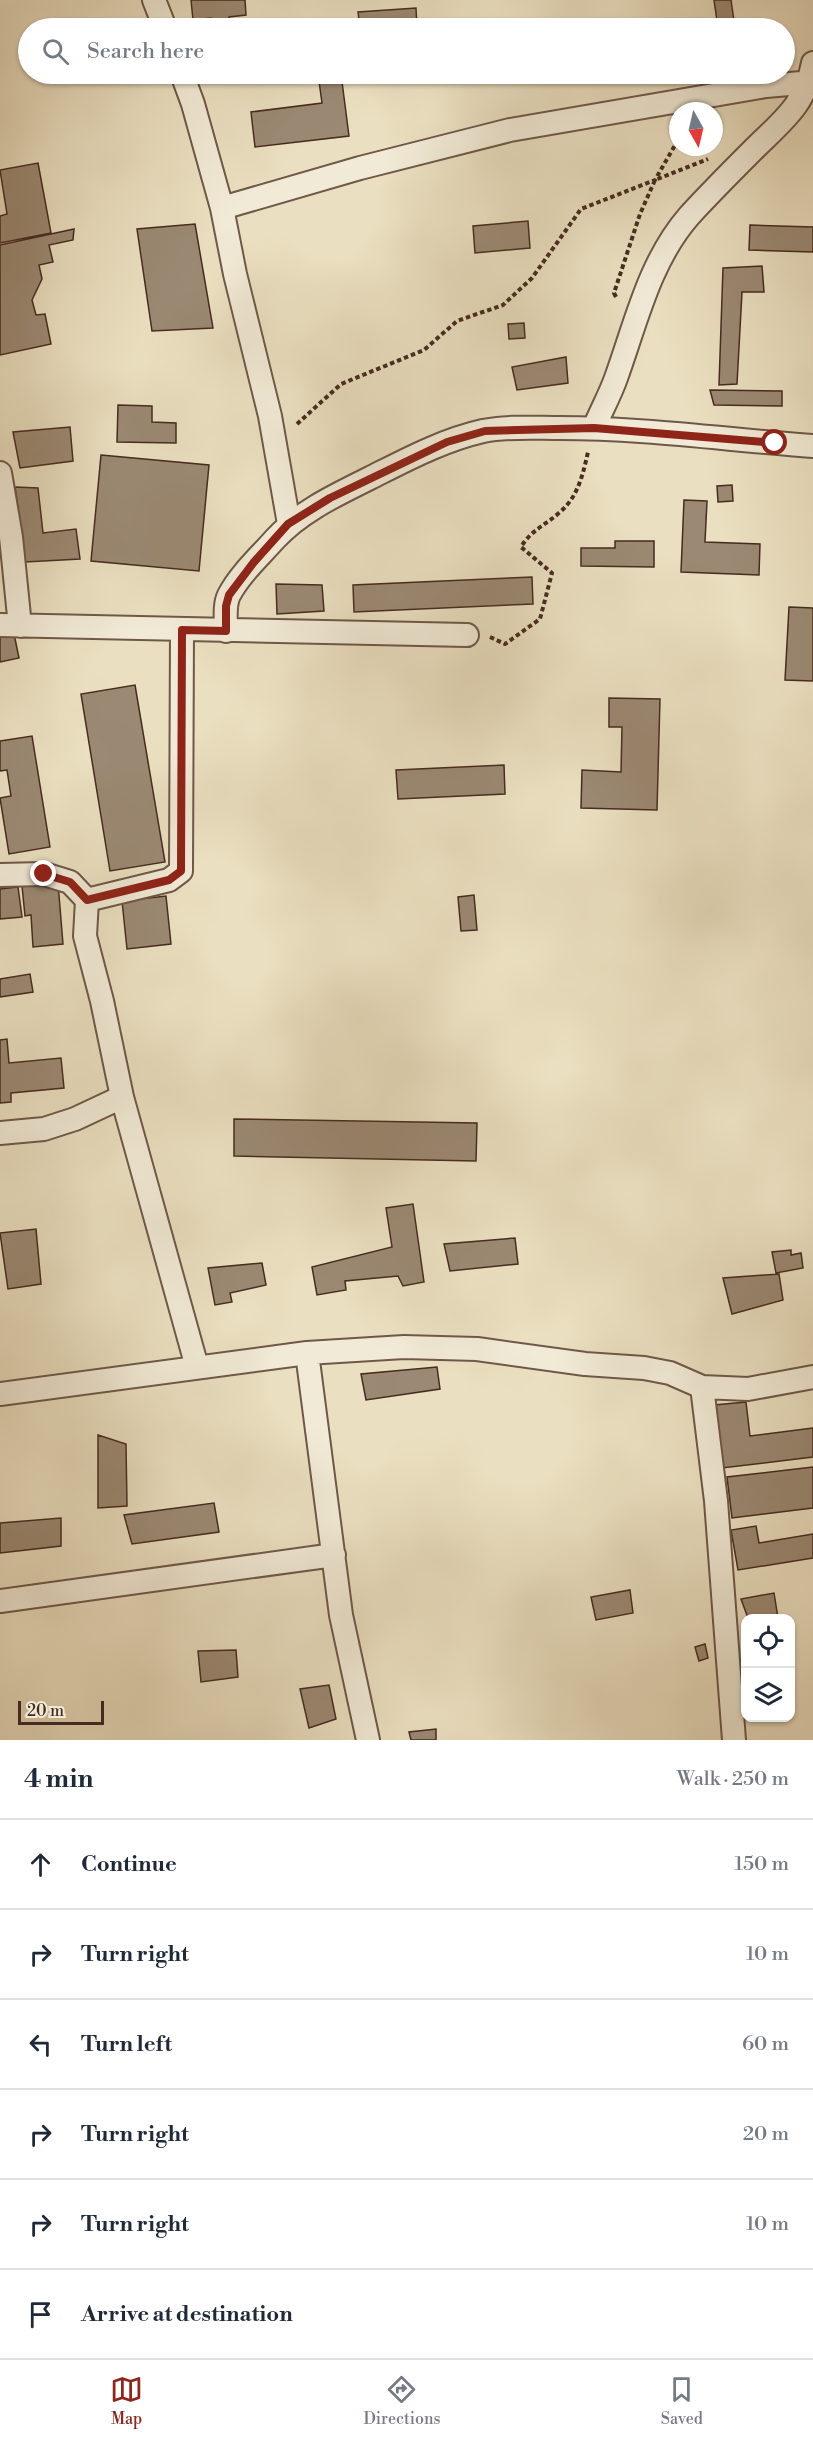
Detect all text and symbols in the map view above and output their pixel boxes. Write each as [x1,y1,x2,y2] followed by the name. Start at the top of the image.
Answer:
[18,18,795,84] search box
[39,35,72,68] icon: search
[87,38,204,65] text: Search here
[669,102,723,156] north arrow
[761,429,787,455] route start
[30,860,56,886] route end
[741,1614,795,1722] map controls
[741,1614,795,1668] button: locate
[741,1668,795,1722] button: layers
[18,1698,104,1726] scale bar
[27,1701,64,1721] text: 20 m
[24,1763,94,1795] text: 4 min
[677,1767,789,1792] text: Walk · 250 m
[24,1848,57,1881] icon: ahead
[81,1851,177,1878] text: Continue
[734,1852,789,1877] text: 150 m
[24,1938,57,1971] icon: right
[81,1941,189,1968] text: Turn right
[746,1942,789,1967] text: 10 m
[24,2028,57,2061] icon: left
[81,2031,172,2058] text: Turn left
[742,2032,789,2057] text: 60 m
[24,2118,57,2151] icon: right
[81,2121,189,2148] text: Turn right
[743,2122,789,2147] text: 20 m
[24,2208,57,2241] icon: right
[81,2211,189,2238] text: Turn right
[746,2212,789,2237] text: 10 m
[24,2298,57,2331] icon: arrive
[81,2301,293,2328] text: Arrive at destination
[110,2373,143,2429] tab: Map
[363,2373,441,2429] tab: Directions
[661,2373,703,2429] tab: Saved

